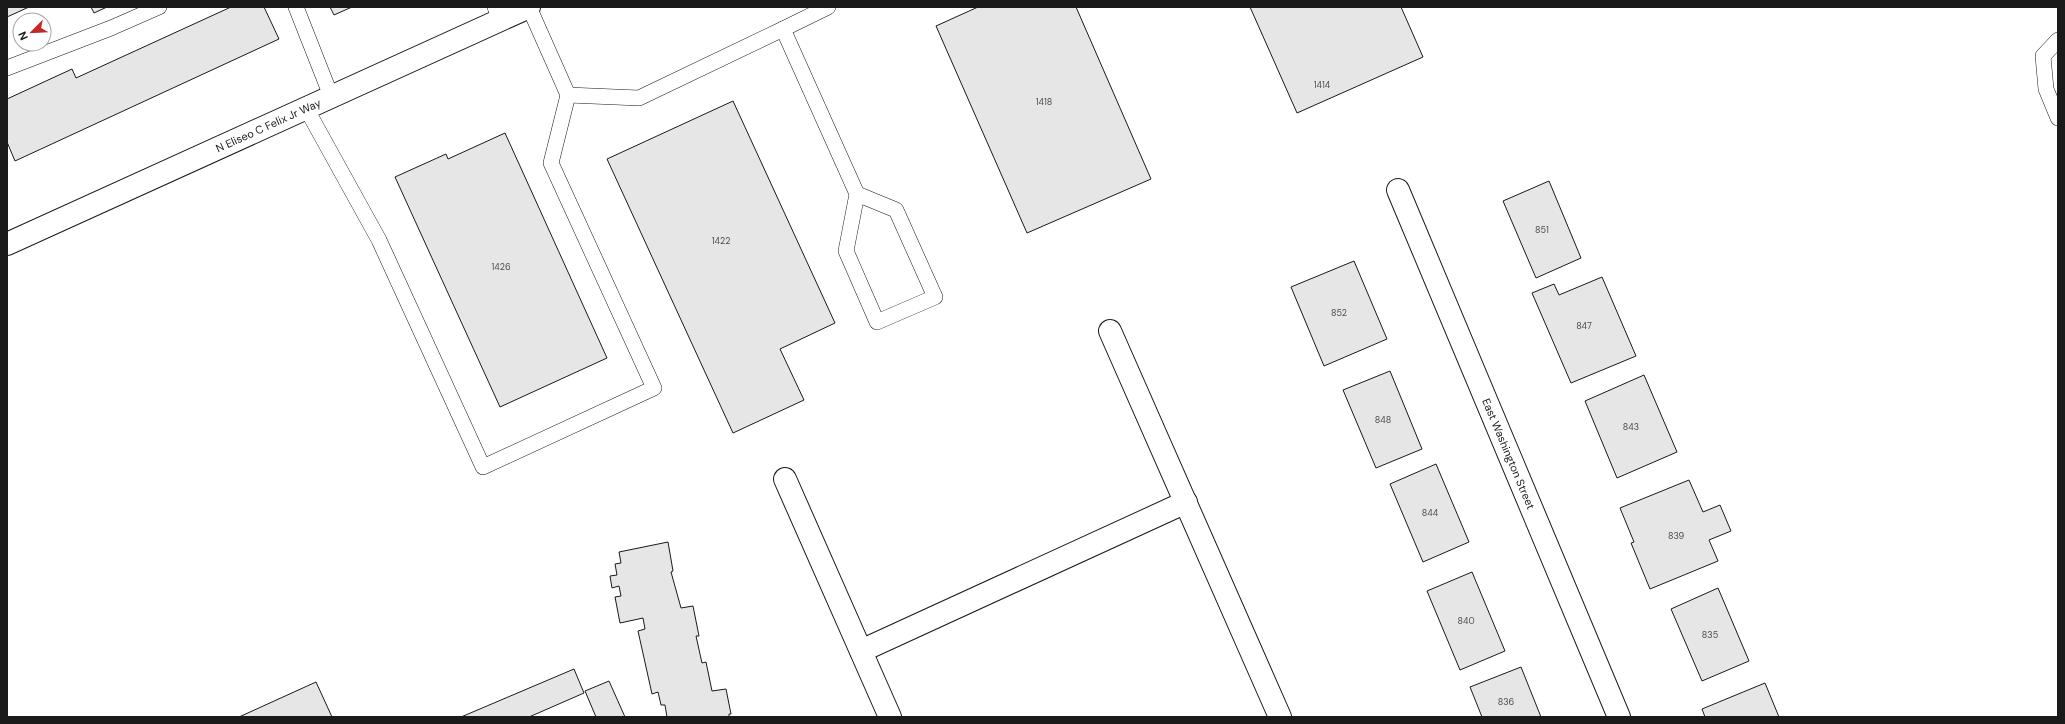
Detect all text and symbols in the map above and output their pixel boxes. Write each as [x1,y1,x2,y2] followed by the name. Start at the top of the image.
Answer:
[12,12,52,52] north arrow
[15,30,31,43] text: N
[1314,79,1331,91] house number: 1414
[214,95,323,155] street label: N Eliseo C Felix Jr Way
[1036,96,1052,108] house number: 1418
[1535,224,1549,236] house number: 851
[712,235,730,247] house number: 1422
[491,261,511,273] house number: 1426
[1331,307,1347,319] house number: 852
[1576,320,1592,332] house number: 847
[1479,396,1538,511] street label: East Washington Street
[1375,414,1391,426] house number: 848
[1623,421,1639,433] house number: 843
[1422,507,1439,519] house number: 844
[1668,530,1684,542] house number: 839
[1457,615,1475,627] house number: 840
[1702,629,1718,641] house number: 835
[1498,696,1515,708] house number: 836

